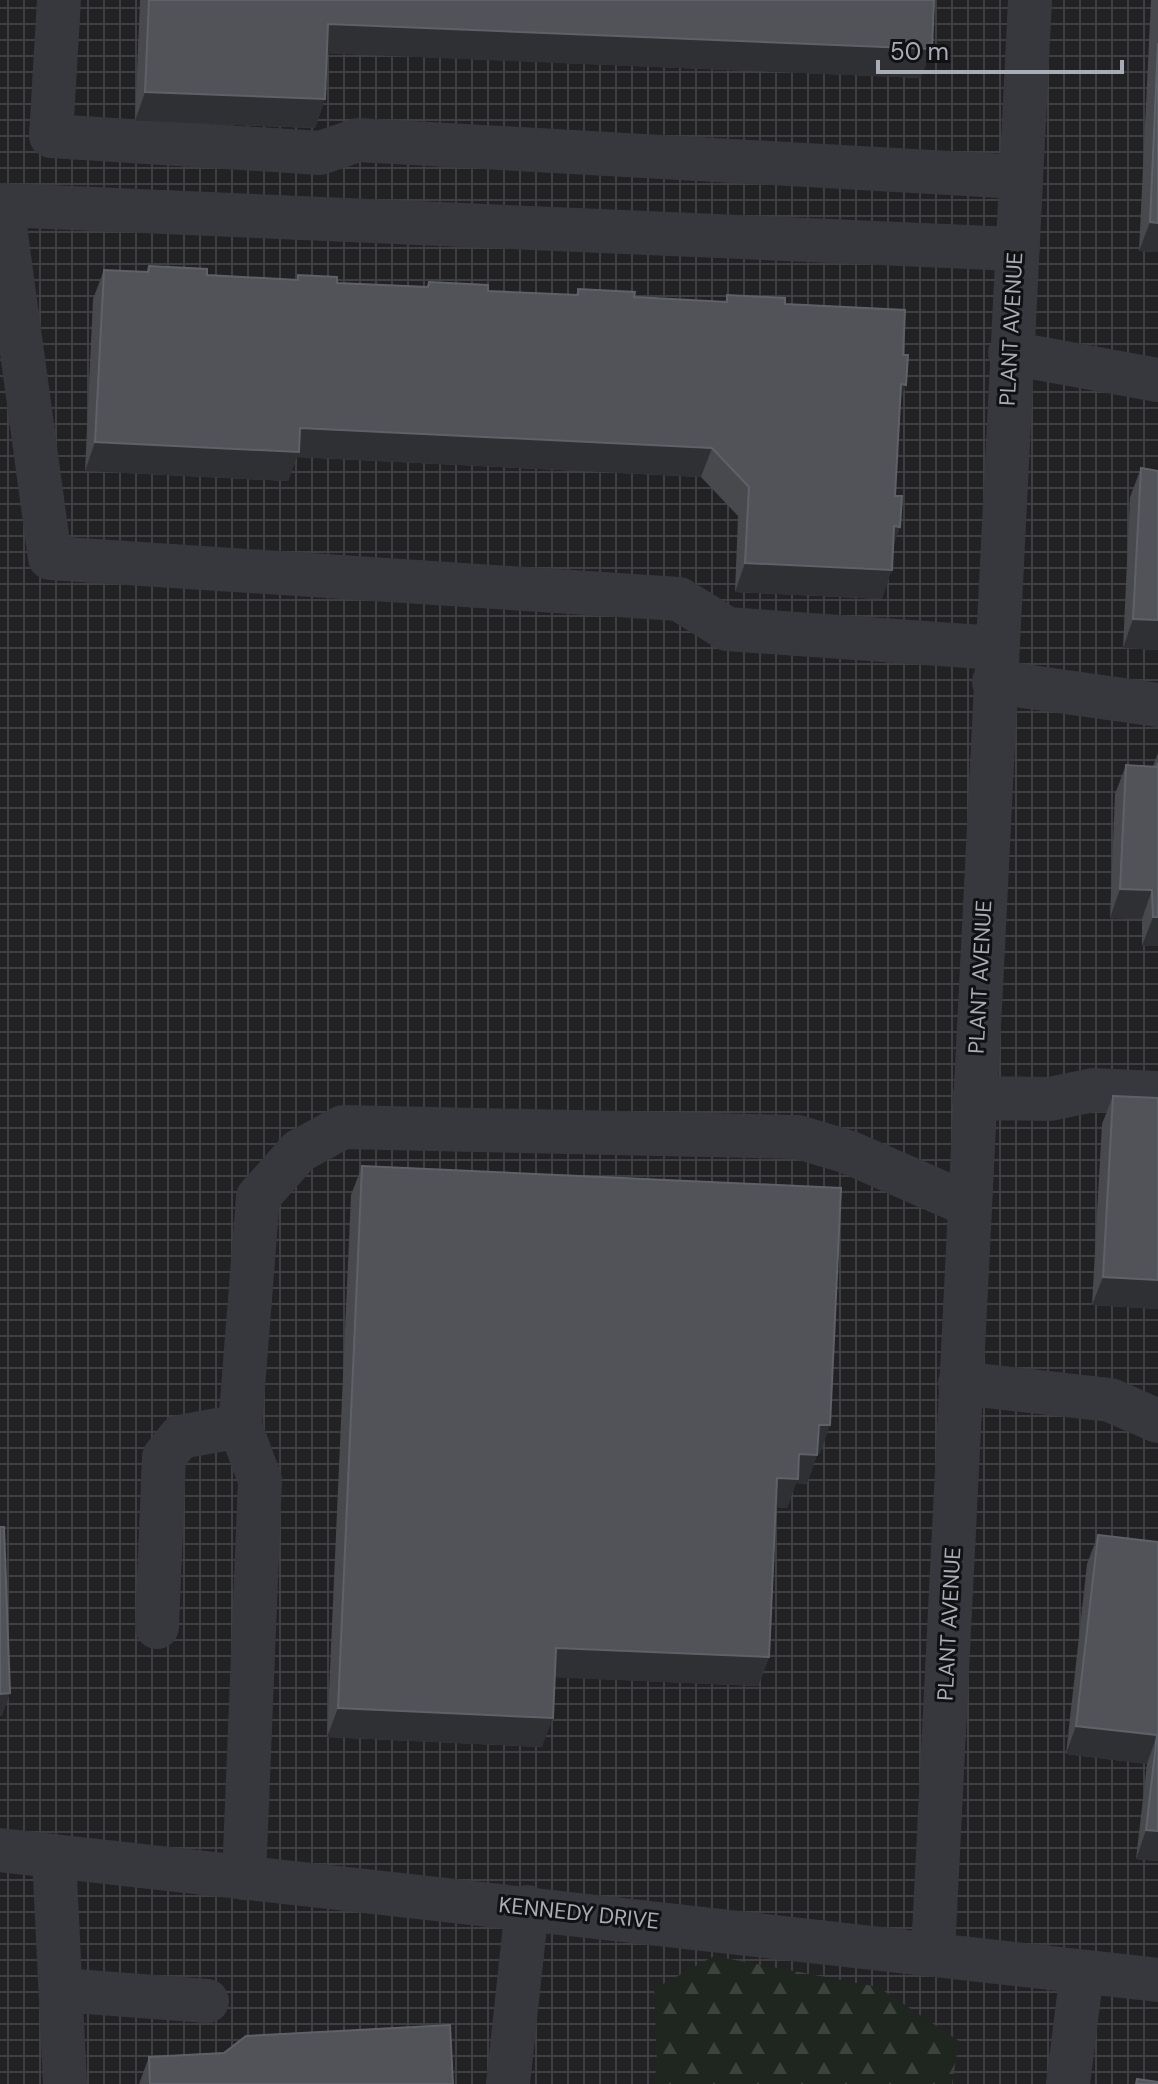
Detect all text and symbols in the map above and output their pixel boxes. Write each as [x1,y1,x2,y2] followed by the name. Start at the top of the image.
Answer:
[878,24,1122,74] scale bar
[890,36,949,67] text: 50 m
[992,251,1030,407] street label: PLANT AVENUE
[961,899,999,1055] street label: PLANT AVENUE
[930,1546,968,1702] street label: PLANT AVENUE
[497,1890,661,1936] street label: KENNEDY DRIVE

